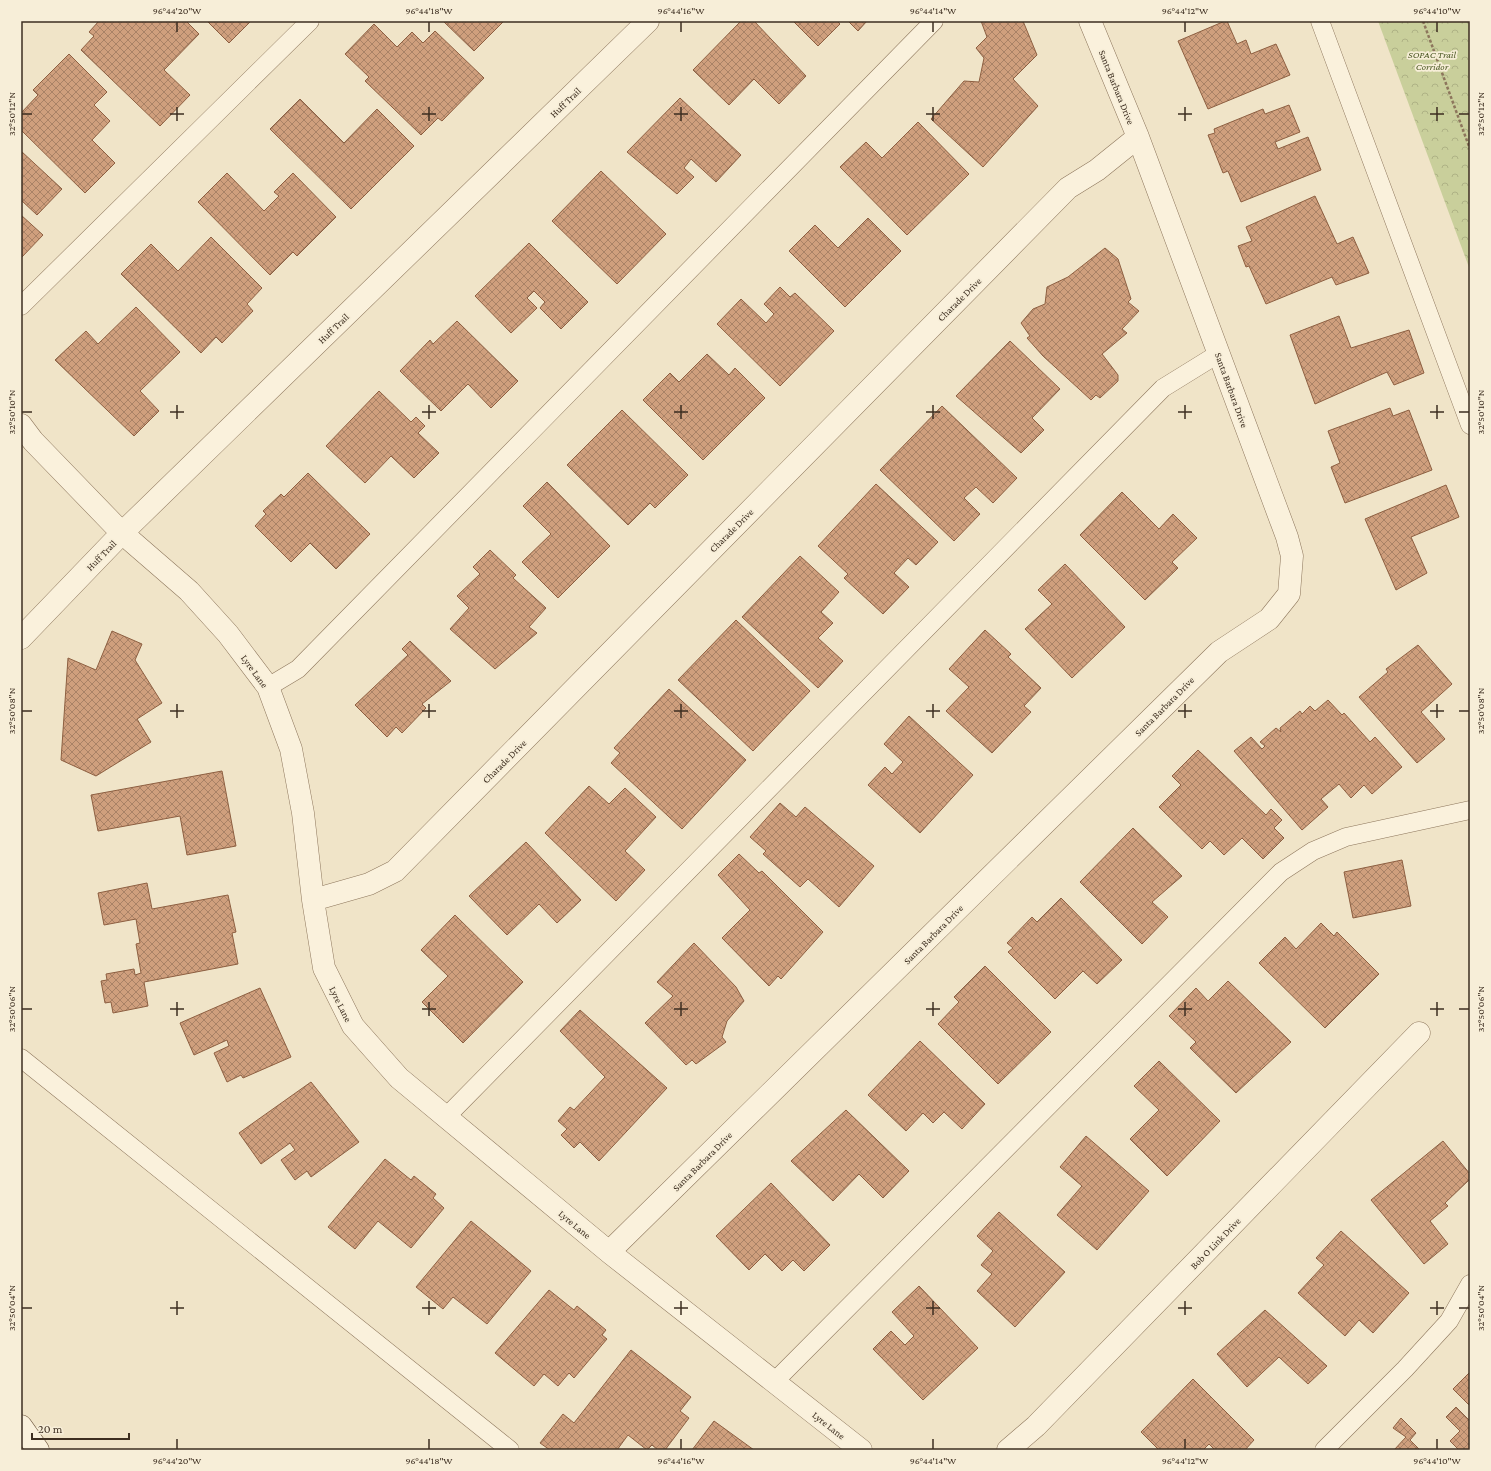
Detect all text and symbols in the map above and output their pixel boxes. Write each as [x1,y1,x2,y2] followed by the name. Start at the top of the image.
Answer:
[153,5,202,16] text: 96°44'20"W
[405,5,453,16] text: 96°44'18"W
[658,5,705,16] text: 96°44'16"W
[910,5,957,16] text: 96°44'14"W
[1162,5,1209,16] text: 96°44'12"W
[1413,5,1461,16] text: 96°44'10"W
[1097,48,1137,127] street label: Santa Barbara Drive
[1408,49,1457,72] park label: SOPAC Trail Corridor
[548,85,583,120] street label: Huff Trail
[6,92,17,136] text: 32°50'12"N
[1475,92,1486,136] text: 32°50'12"N
[935,275,984,323] street label: Charade Drive
[316,311,351,346] street label: Huff Trail
[1213,351,1250,430] street label: Santa Barbara Drive
[6,389,17,434] text: 32°50'10"N
[1475,389,1486,434] text: 32°50'10"N
[707,506,756,554] street label: Charade Drive
[84,537,119,573] street label: Huff Trail
[239,653,271,691] street label: Lyre Lane
[1132,674,1197,738] street label: Santa Barbara Drive
[6,687,17,734] text: 32°50'08"N
[1475,687,1486,734] text: 32°50'08"N
[480,737,529,785] street label: Charade Drive
[901,902,966,966] street label: Santa Barbara Drive
[6,985,17,1032] text: 32°50'06"N
[327,985,354,1024] street label: Lyre Lane
[1475,985,1486,1032] text: 32°50'06"N
[670,1129,735,1193] street label: Santa Barbara Drive
[556,1208,593,1241] street label: Lyre Lane
[1188,1215,1243,1271] street label: Bob O Link Drive
[6,1285,17,1331] text: 32°50'04"N
[1475,1285,1486,1331] text: 32°50'04"N
[810,1409,848,1442] street label: Lyre Lane
[32,1415,129,1441] scale bar
[38,1422,63,1436] text: 20 m
[153,1455,202,1466] text: 96°44'20"W
[405,1455,453,1466] text: 96°44'18"W
[658,1455,705,1466] text: 96°44'16"W
[910,1455,957,1466] text: 96°44'14"W
[1162,1455,1209,1466] text: 96°44'12"W
[1413,1455,1461,1466] text: 96°44'10"W

